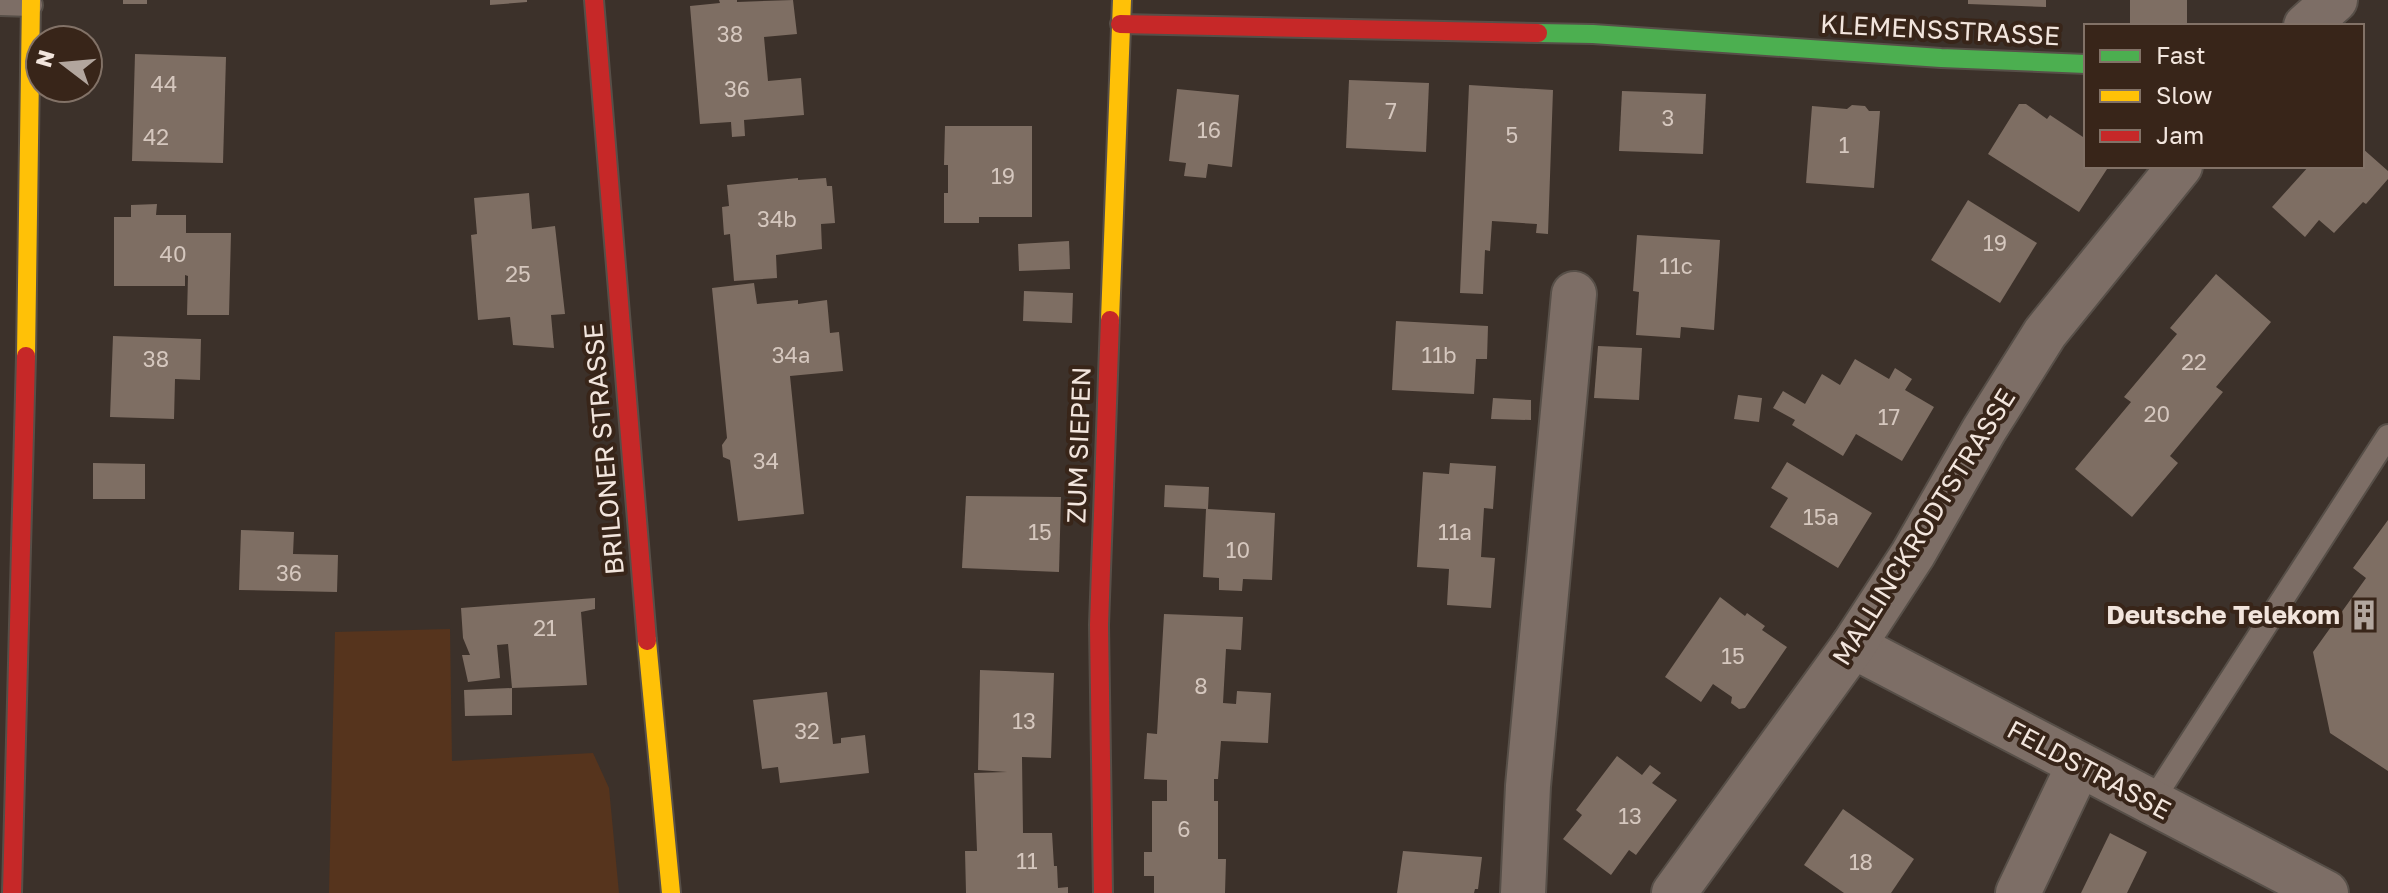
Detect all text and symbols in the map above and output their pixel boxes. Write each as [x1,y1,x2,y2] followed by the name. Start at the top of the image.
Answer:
[1820,8,2061,51] street label: KLEMENSSTRASSE
[717,20,743,47] house number: 38
[24,24,104,104] north arrow
[2084,24,2364,168] legend
[2156,40,2206,69] text: Fast
[29,47,60,70] text: N
[151,70,177,97] house number: 44
[724,75,750,102] house number: 36
[2156,80,2212,109] text: Slow
[1385,97,1397,124] house number: 7
[1662,104,1674,131] house number: 3
[1197,116,1221,143] house number: 16
[2156,120,2204,149] text: Jam
[1506,121,1518,148] house number: 5
[143,123,169,150] house number: 42
[1839,131,1850,158] house number: 1
[991,162,1015,189] house number: 19
[757,205,797,232] house number: 34b
[1983,229,2007,256] house number: 19
[159,240,187,267] house number: 40
[1659,252,1693,279] house number: 11c
[505,260,531,287] house number: 25
[577,322,630,576] street label: BRILONER STRASSE
[772,341,810,368] house number: 34a
[1422,341,1456,368] house number: 11b
[143,345,169,372] house number: 38
[2181,348,2207,375] house number: 22
[1060,366,1097,524] street label: ZUM SIEPEN
[1826,383,2021,671] street label: MALLINCKRODTSTRASSE
[2144,400,2170,427] house number: 20
[1878,403,1900,430] house number: 17
[753,447,779,474] house number: 34
[1803,503,1839,530] house number: 15a
[1028,518,1052,545] house number: 15
[1438,518,1472,545] house number: 11a
[1226,536,1250,563] house number: 10
[276,559,302,586] house number: 36
[2347,598,2381,632] building icon: Deutsche Telekom
[2106,599,2340,630] place label: Deutsche Telekom
[533,614,557,641] house number: 21
[1721,642,1745,669] house number: 15
[1194,672,1208,699] house number: 8
[1012,707,1036,734] house number: 13
[2002,713,2176,826] street label: FELDSTRASSE
[794,717,820,744] house number: 32
[1618,802,1642,829] house number: 13
[1177,815,1191,842] house number: 6
[1016,847,1038,874] house number: 11
[1849,848,1873,875] house number: 18

